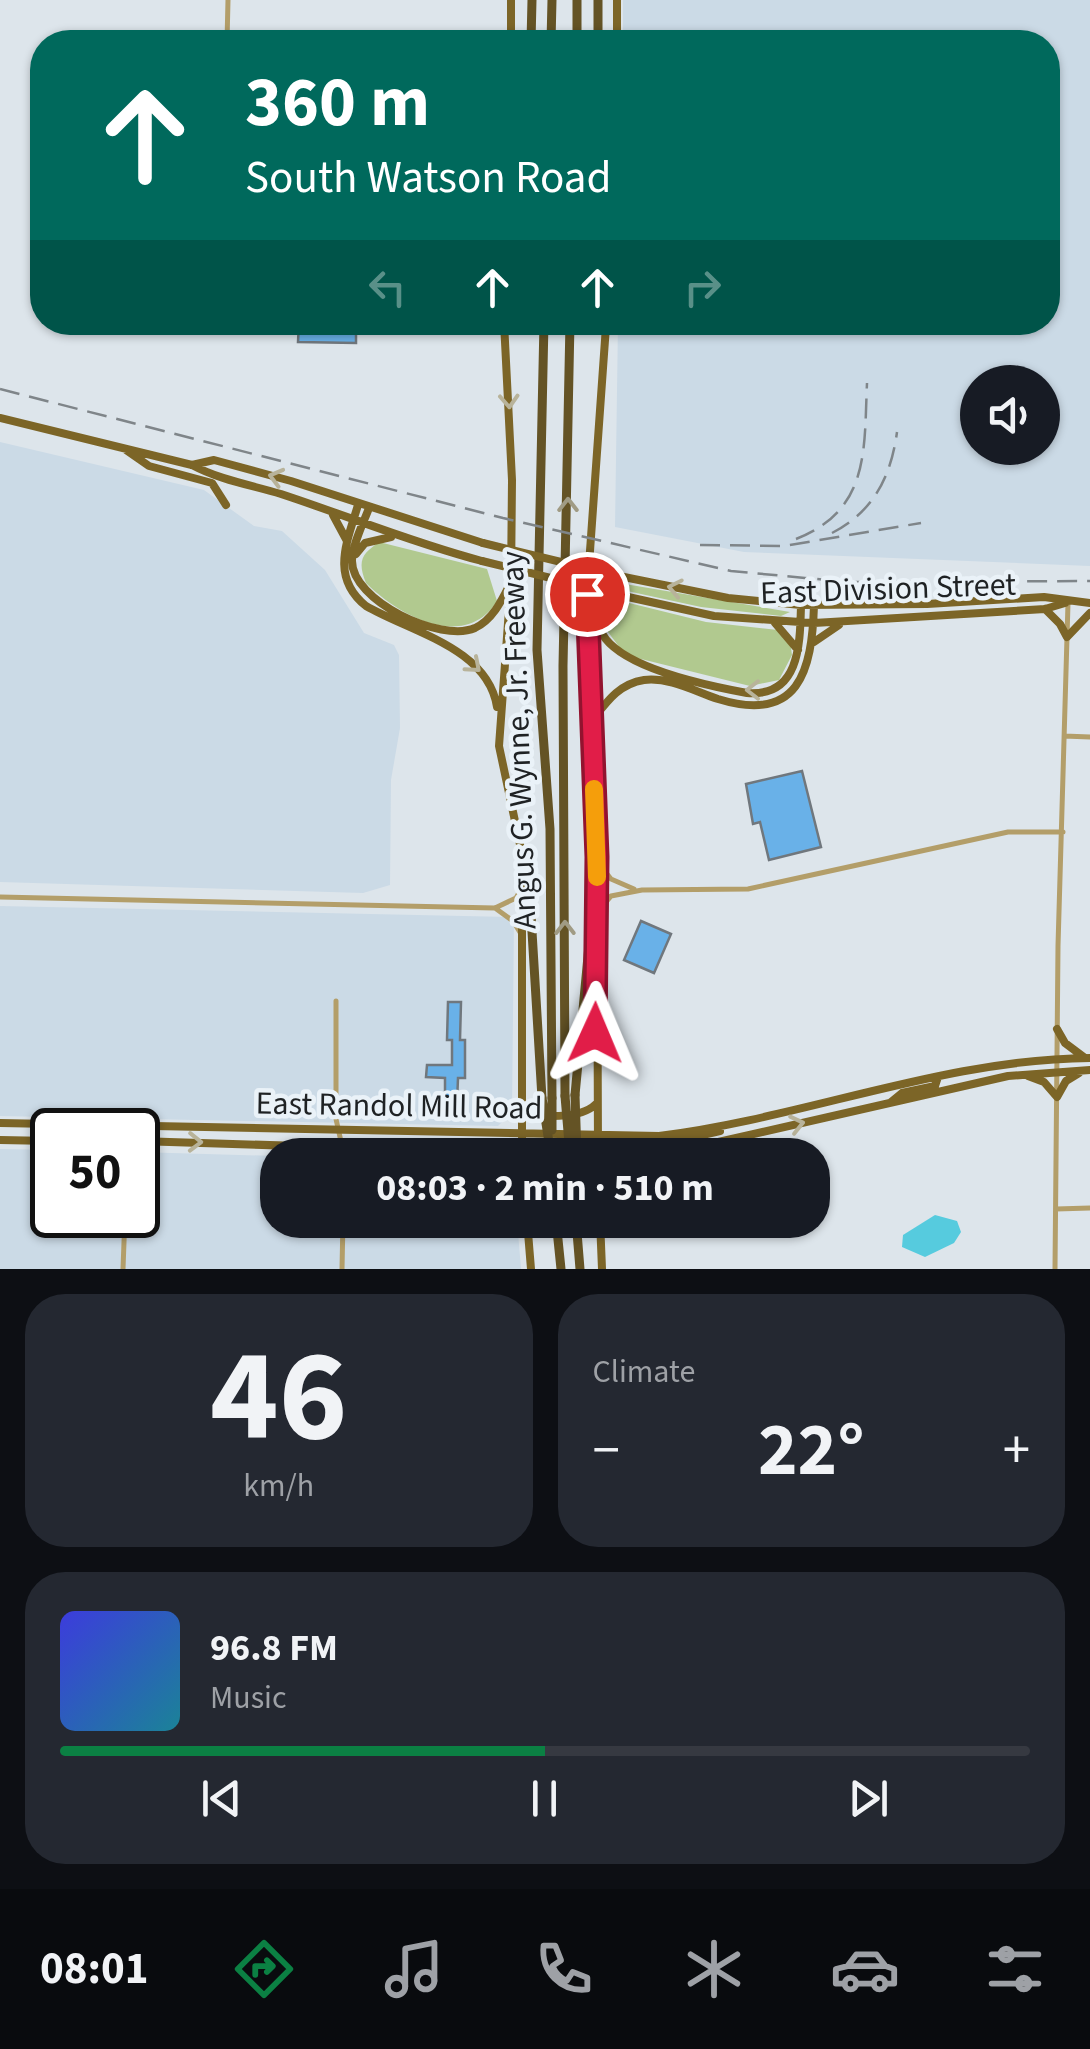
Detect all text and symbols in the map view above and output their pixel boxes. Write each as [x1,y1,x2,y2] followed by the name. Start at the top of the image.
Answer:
[245,53,430,153] text: 360 m
[80,70,210,200] icon: ahead
[245,146,612,210] text: South Watson Road
[360,260,415,315] icon: left
[465,260,520,315] icon: ahead
[570,260,625,315] icon: ahead
[675,260,730,315] icon: right
[960,365,1060,465] map controls
[960,365,1060,465] button: sound
[498,393,519,409] one-way arrow
[268,468,285,489] one-way arrow
[558,497,579,513] one-way arrow
[489,550,549,930] street label: Angus G. Wynne, Jr. Freeway
[545,552,630,637] pin
[759,562,1017,616] street label: East Division Street
[560,567,615,622] icon: arrive
[667,579,684,600] one-way arrow
[463,655,481,673] one-way arrow
[745,680,760,701] one-way arrow
[554,920,576,936] one-way arrow
[543,981,647,1085] position arrow
[255,1080,543,1132] street label: East Randol Mill Road
[30,1108,160,1238] speed limit sign: 50
[788,1114,805,1135] one-way arrow
[187,1132,203,1153] one-way arrow
[376,1161,714,1215] text: 08:03 · 2 min · 510 m
[210,1305,347,1490] text: 46
[593,1349,695,1395] text: Climate
[758,1397,865,1504] text: 22°
[593,1412,620,1490] text: −
[1003,1412,1030,1490] text: +
[243,1463,314,1509] text: km/h
[210,1621,338,1675] text: 96.8 FM
[210,1675,287,1721] text: Music
[194,1771,249,1826] icon: previous
[517,1771,572,1826] icon: pause
[841,1771,896,1826] icon: next
[229,1934,299,2004] icon: directions
[379,1934,449,2004] icon: music
[529,1934,599,2004] icon: phone
[679,1934,749,2004] icon: climate
[830,1934,900,2004] icon: car
[980,1934,1050,2004] icon: filters
[40,1937,149,2001] text: 08:01

